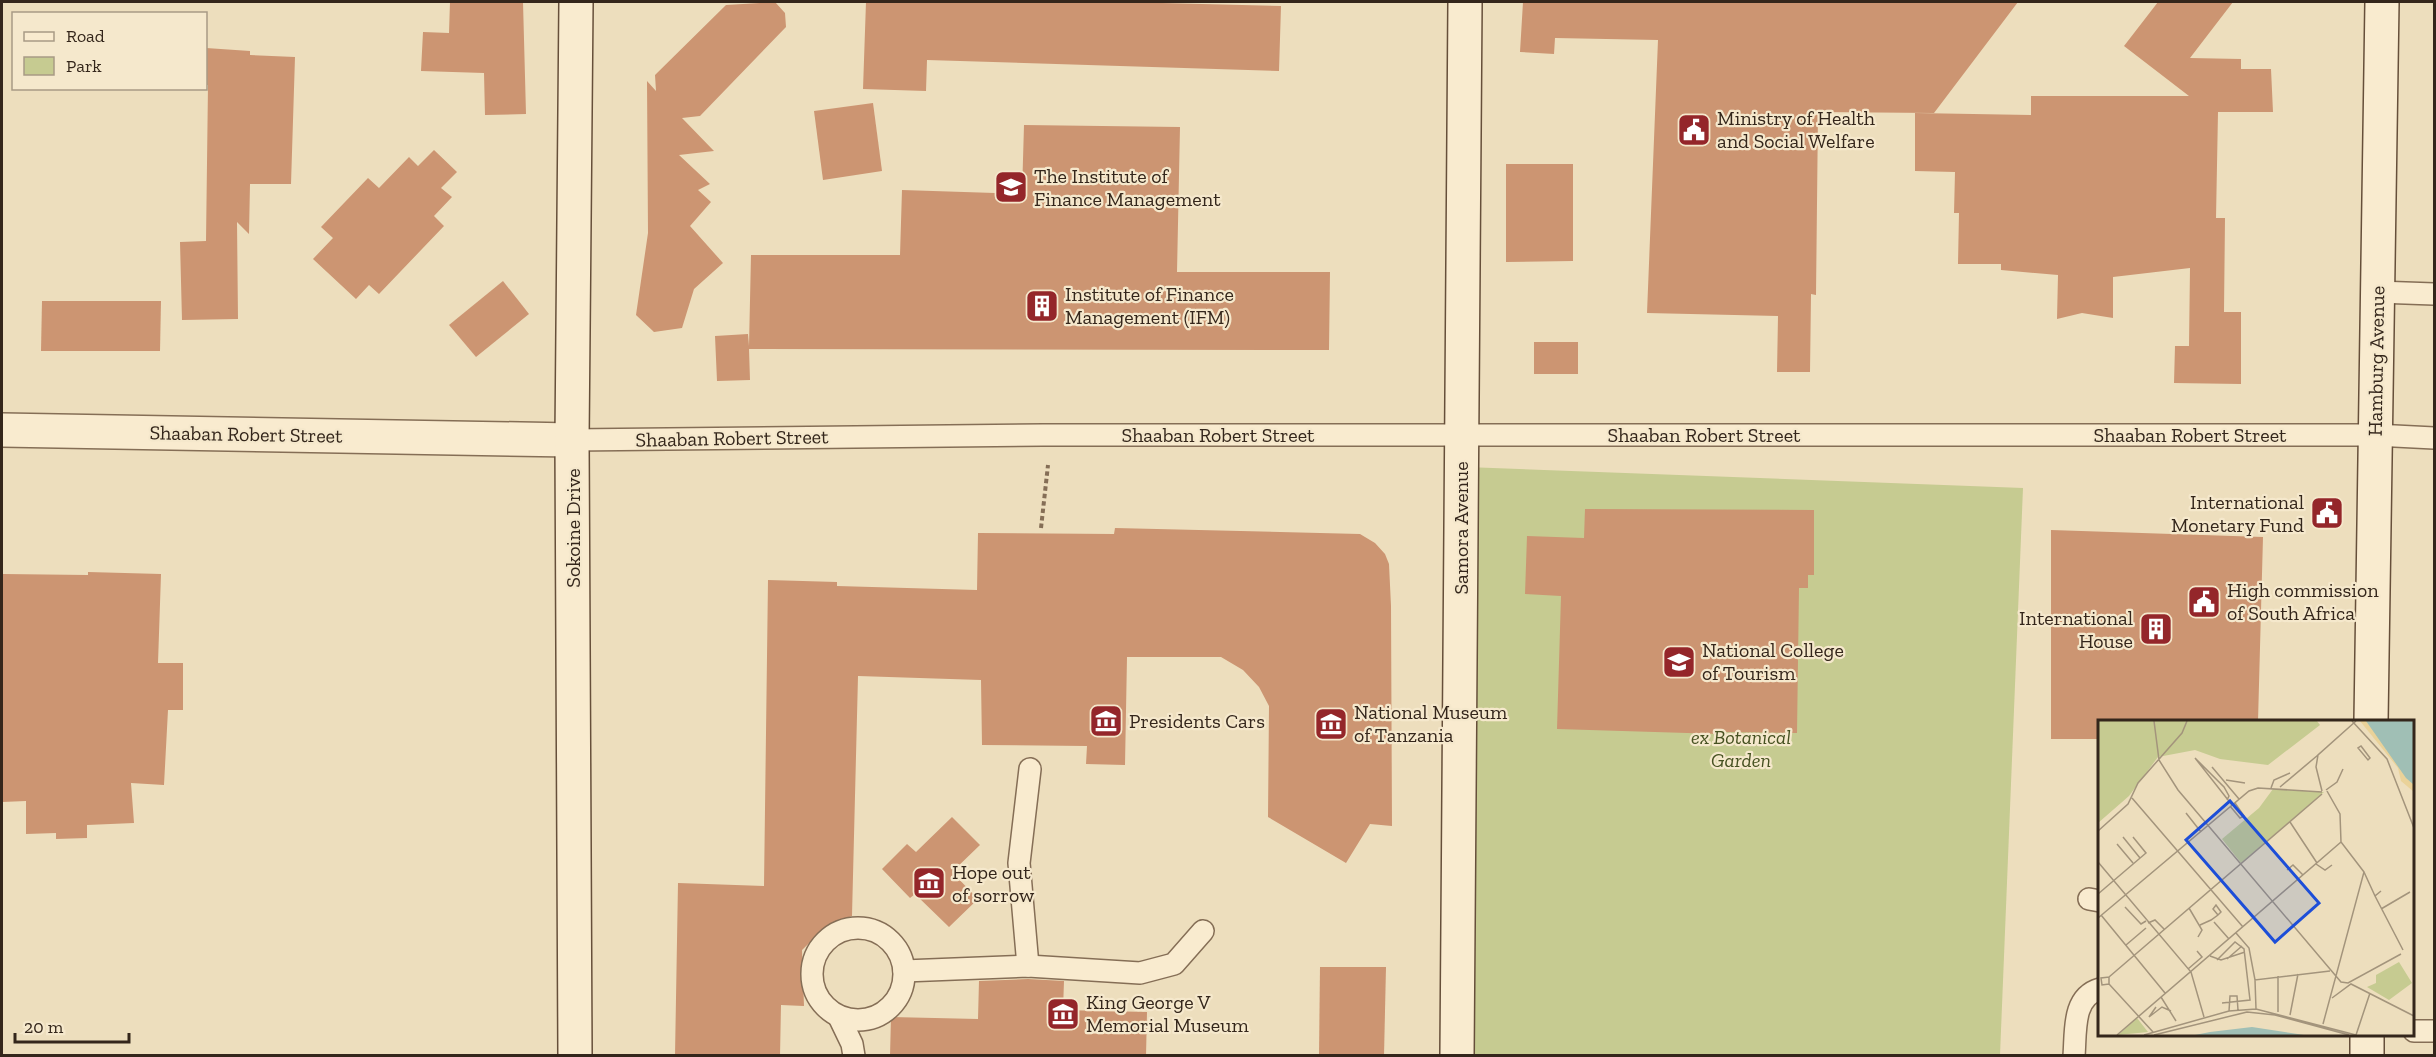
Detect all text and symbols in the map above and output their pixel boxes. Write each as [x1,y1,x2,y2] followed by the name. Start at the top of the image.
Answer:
[12,12,207,90] legend
[66,25,105,47] text: Road
[66,55,102,77] text: Park
[1717,106,1876,153] place label: Ministry of Health and Social Welfare
[1676,112,1712,148] public building icon: Ministry of Health and Social Welfare
[1034,164,1221,211] place label: The Institute of Finance Management
[993,169,1029,205] school or university icon: The Institute of Finance Management
[1065,282,1234,329] place label: Institute of Finance Management (IFM)
[2363,286,2389,436] street label: Hamburg Avenue
[1024,288,1060,324] building icon: Institute of Finance Management (IFM)
[149,420,343,448] street label: Shaaban Robert Street
[1121,423,1315,447] street label: Shaaban Robert Street
[1607,423,1801,447] street label: Shaaban Robert Street
[2093,423,2287,447] street label: Shaaban Robert Street
[635,424,829,452] street label: Shaaban Robert Street
[1449,461,1473,595] street label: Samora Avenue
[561,468,585,588] street label: Sokoine Drive
[2171,490,2304,537] place label: International Monetary Fund
[2309,495,2345,531] public building icon: International Monetary Fund
[2227,578,2379,625] place label: High commission of South Africa
[2186,584,2222,620] public building icon: High commission of South Africa
[2019,606,2133,653] place label: International House
[2138,611,2174,647] building icon: International House
[1702,638,1844,685] place label: National College of Tourism
[1661,644,1697,680] school or university icon: National College of Tourism
[1354,700,1508,747] place label: National Museum of Tanzania
[1088,703,1124,739] museum icon: Presidents Cars
[1313,706,1349,742] museum icon: National Museum of Tanzania
[1129,709,1265,733] place label: Presidents Cars
[2098,720,2415,1036] inset map
[1691,725,1791,772] park label: ex Botanical Garden
[952,860,1035,907] place label: Hope out of sorrow
[911,865,947,901] museum icon: Hope out of sorrow
[1086,990,1249,1037] place label: King George V Memorial Museum
[1045,996,1081,1032] museum icon: King George V Memorial Museum
[15,1006,129,1044] scale bar
[24,1016,64,1038] text: 20 m

